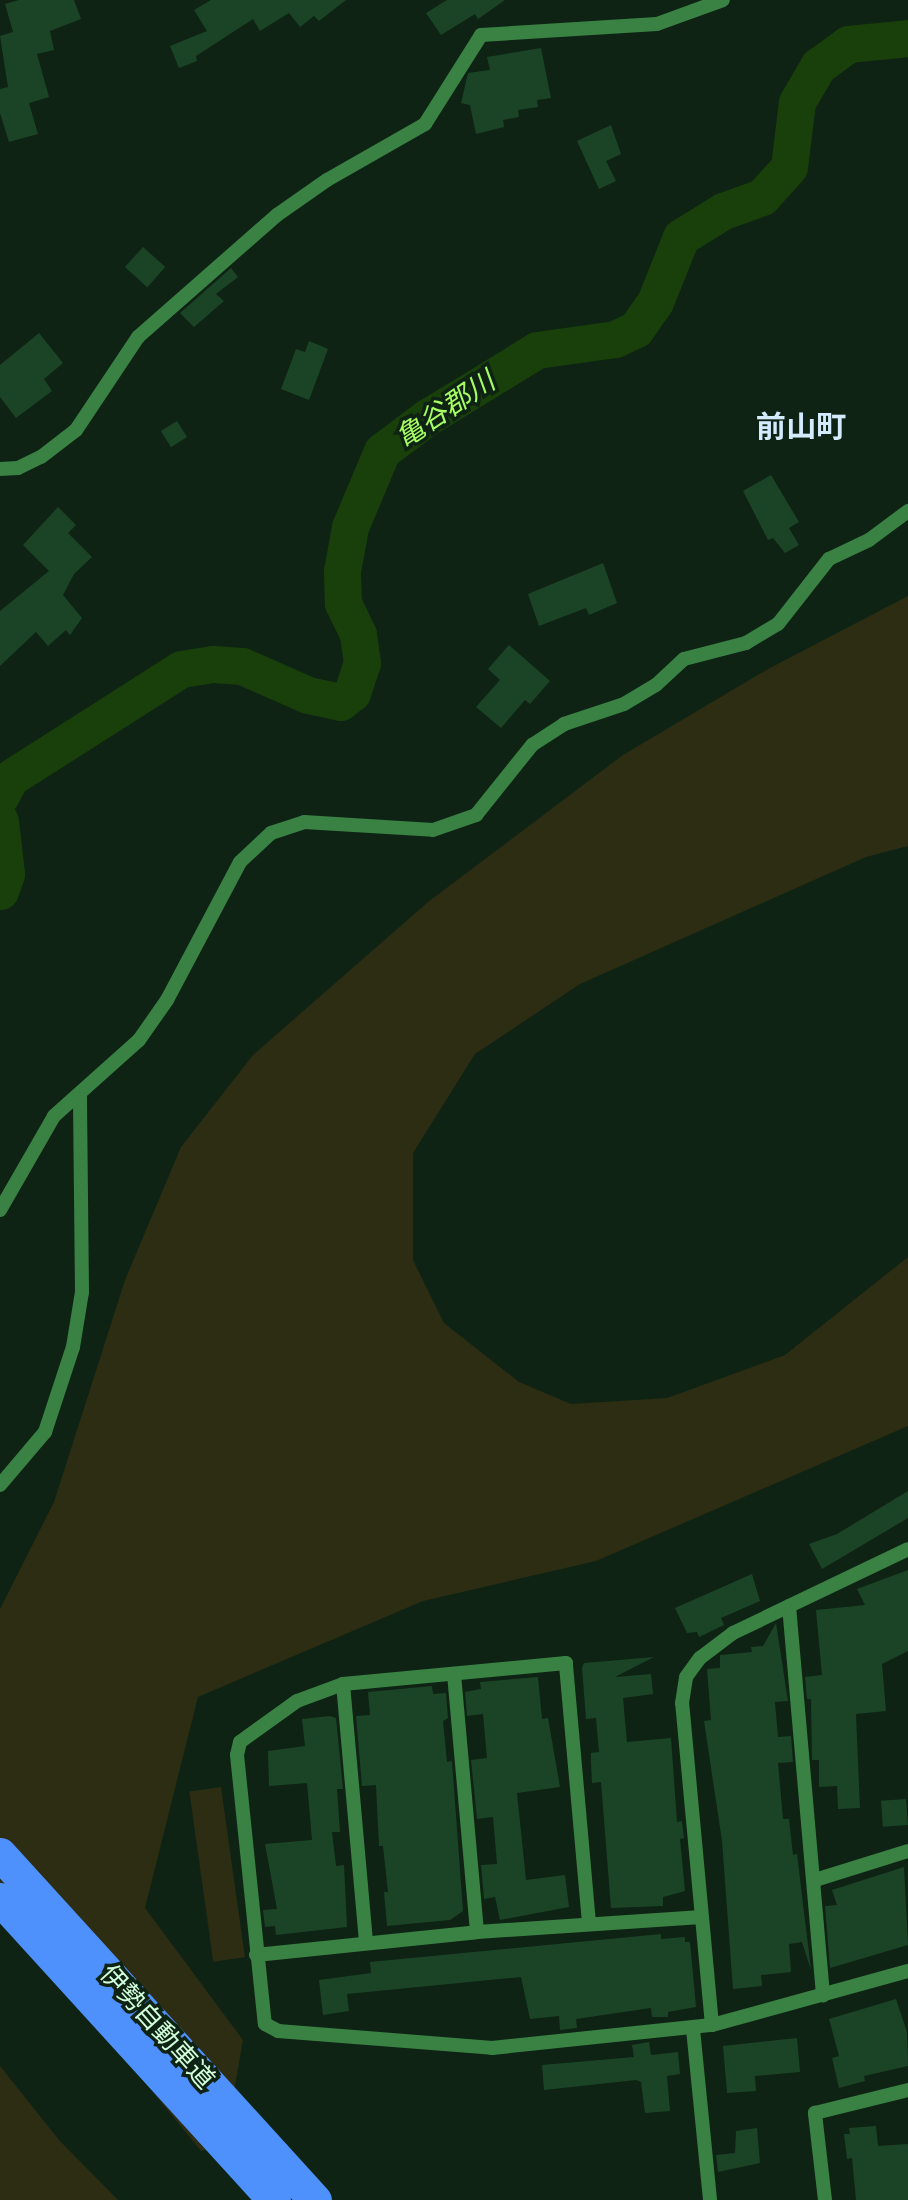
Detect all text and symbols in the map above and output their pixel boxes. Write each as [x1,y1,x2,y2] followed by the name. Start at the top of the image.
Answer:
[389,364,501,454] water label: 亀谷郡川
[756,409,846,445] district label: 前山町
[93,1959,221,2095] street label: 伊勢自動車道

